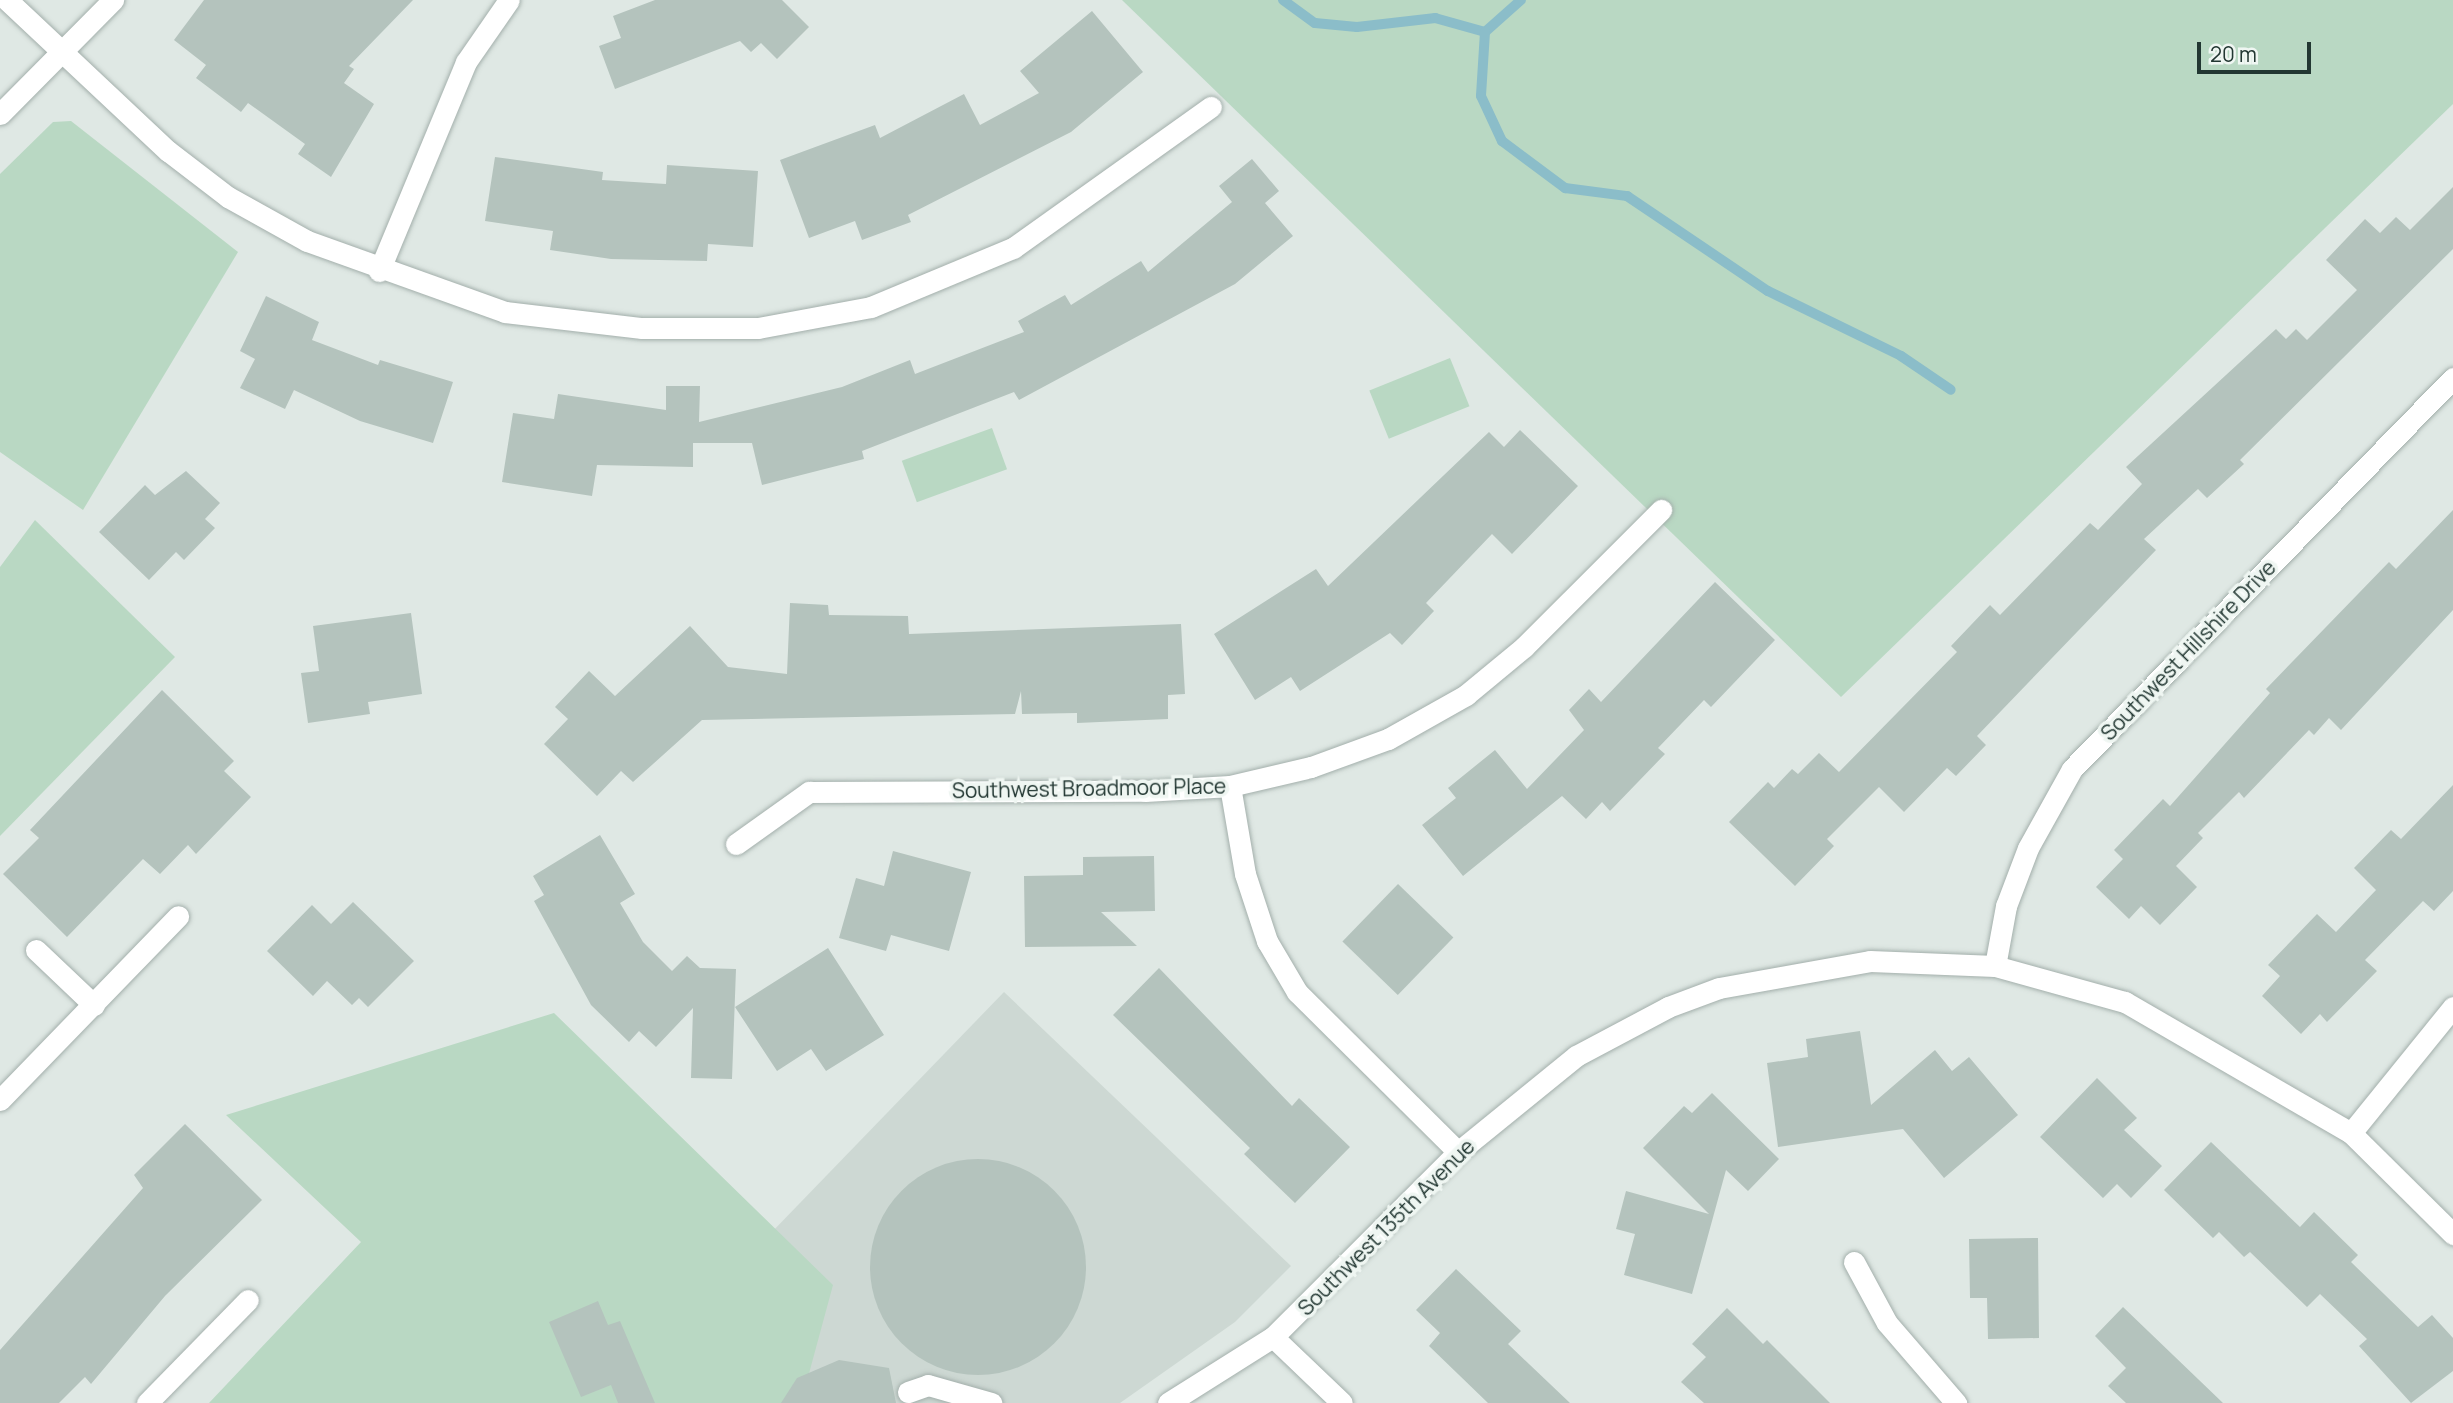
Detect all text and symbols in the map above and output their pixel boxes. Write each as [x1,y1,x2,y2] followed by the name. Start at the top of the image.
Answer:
[2201,28,2315,72] scale bar
[2210,40,2257,68] text: 20 m
[2095,555,2281,745] street label: Southwest Hillshire Drive
[952,773,1226,803] street label: Southwest Broadmoor Place
[1293,1134,1479,1320] street label: Southwest 135th Avenue

